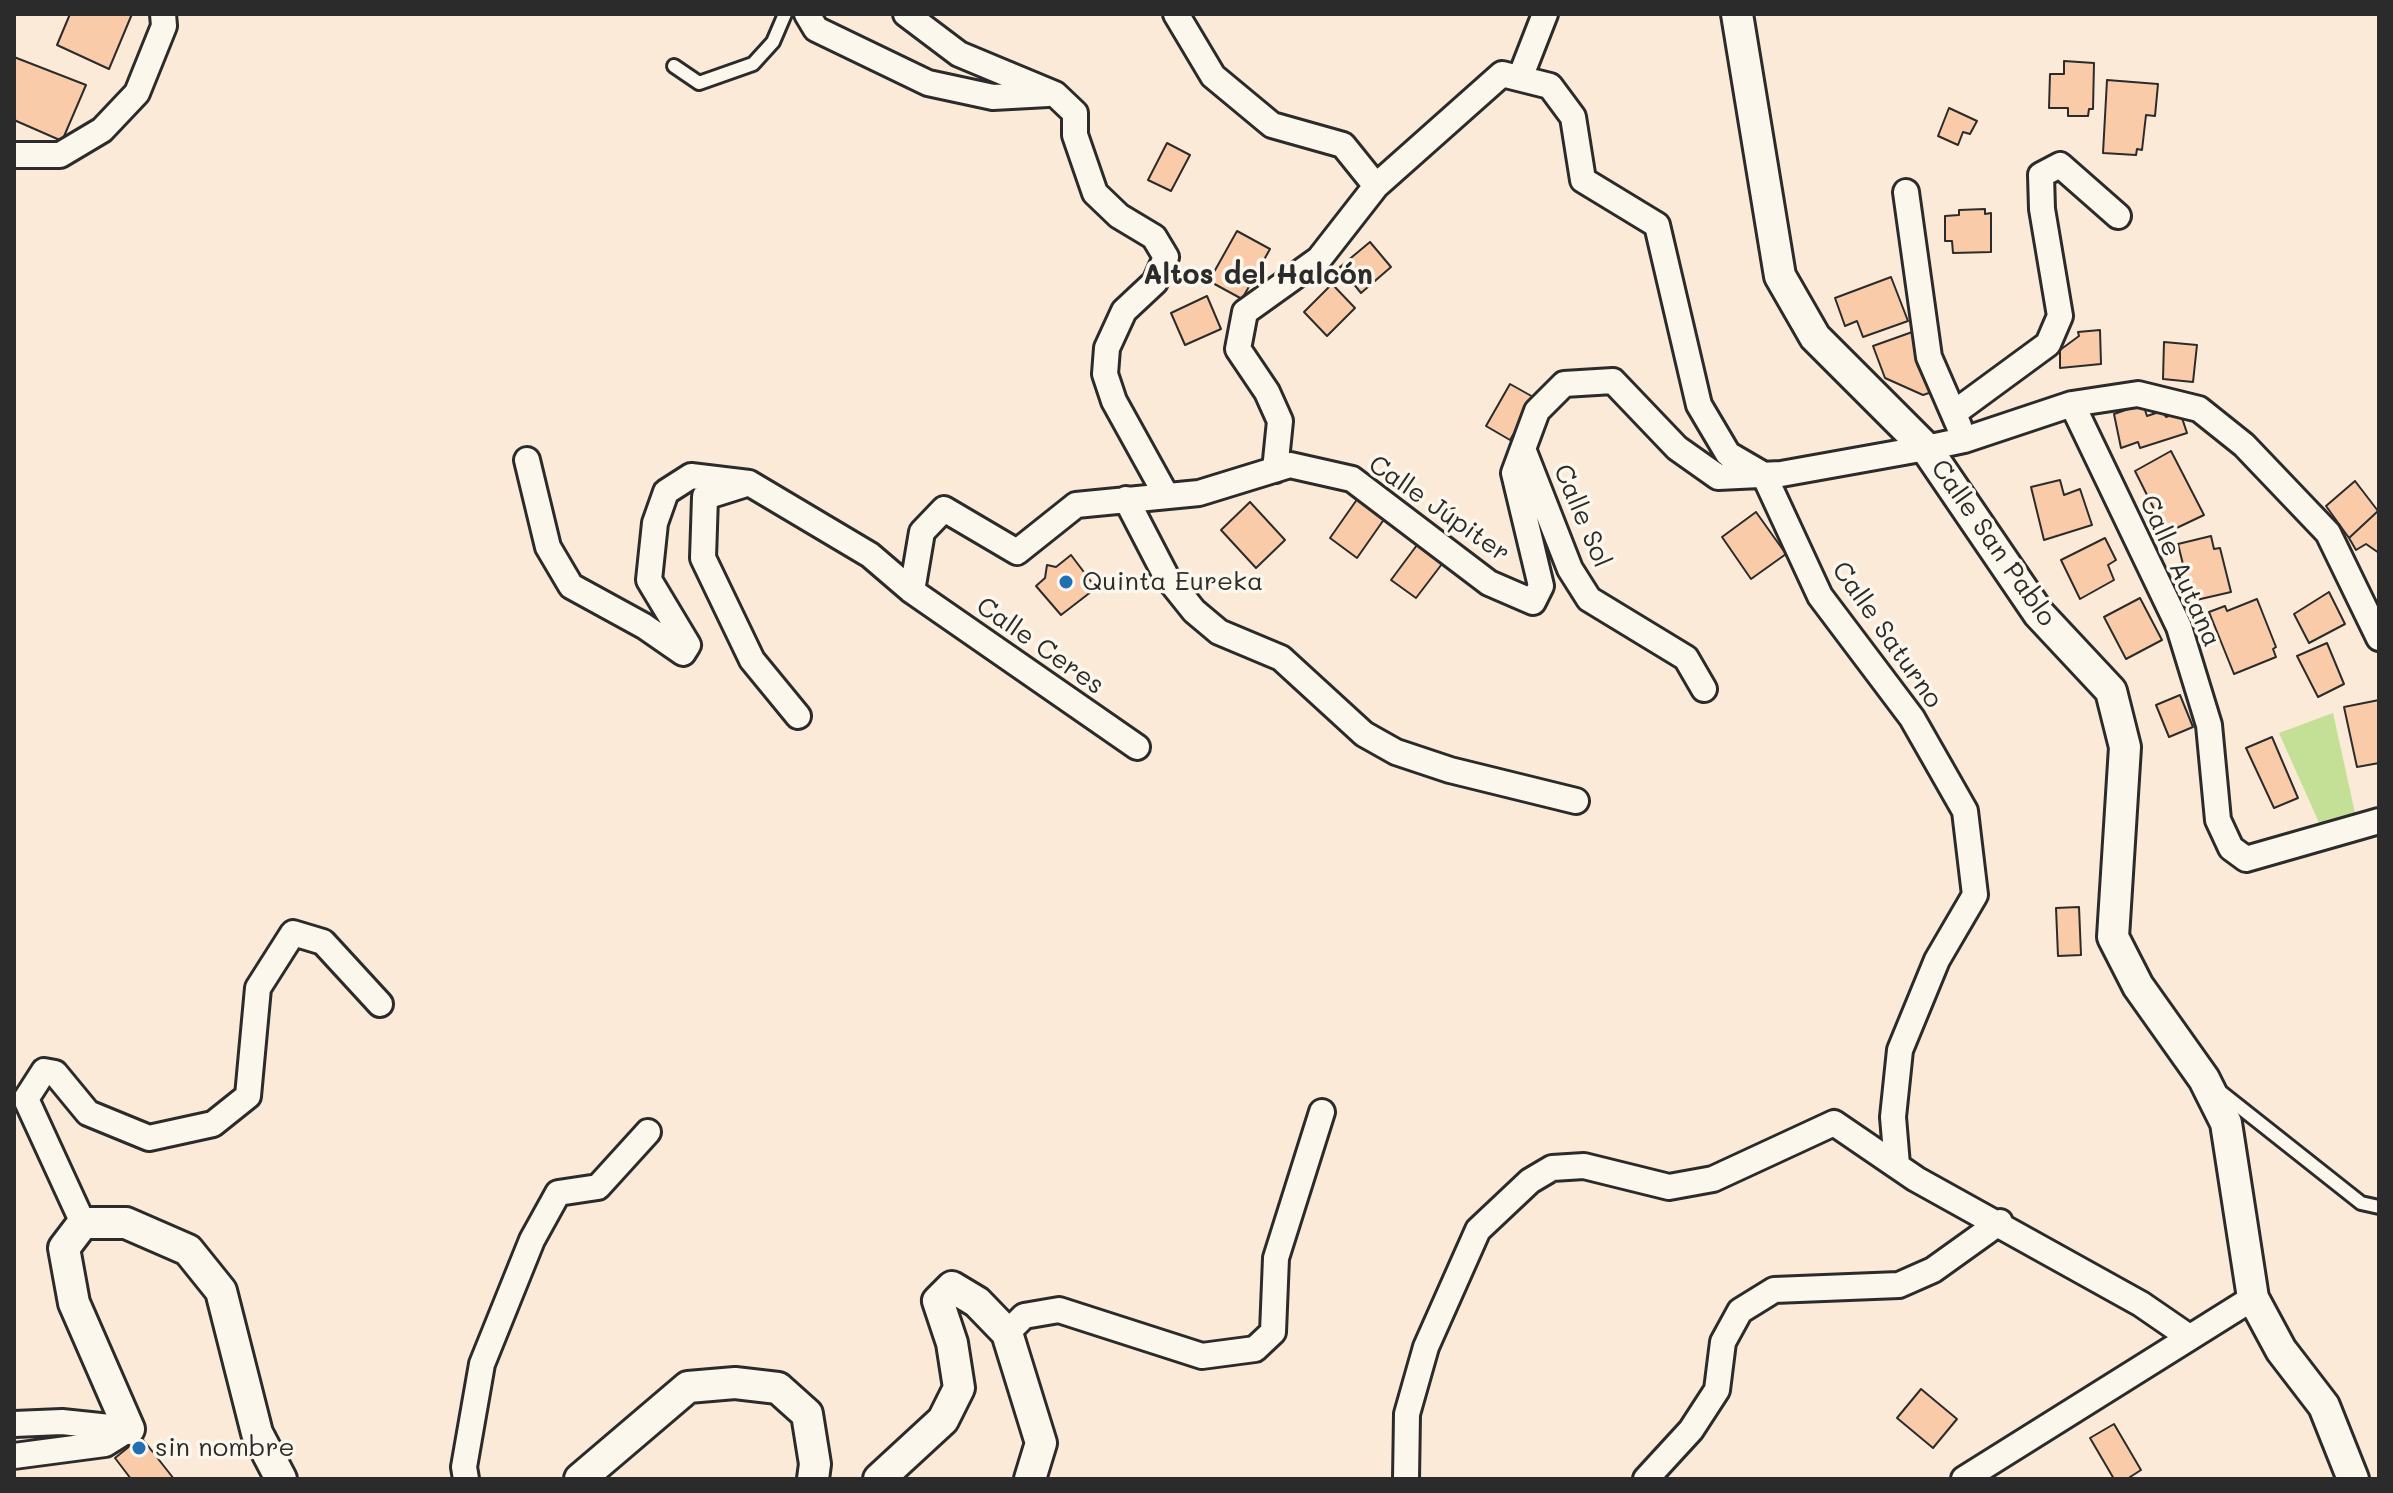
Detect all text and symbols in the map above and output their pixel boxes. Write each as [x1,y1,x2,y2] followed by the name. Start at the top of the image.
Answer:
[1143,258,1373,292] district label: Altos del Halcón
[1362,449,1516,569] street label: Calle Júpiter
[1924,454,2062,632] street label: Calle San Pablo
[1546,460,1618,572] street label: Calle Sol
[2133,490,2227,652] street label: Calle Autana
[1825,556,1949,714] street label: Calle Saturno
[1082,566,1263,598] place label: Quinta Eureka
[1057,573,1075,591] marker: Quinta Eureka
[970,591,1110,701] street label: Calle Ceres
[155,1432,295,1464] place label: sin nombre
[130,1439,148,1457] marker: sin nombre

